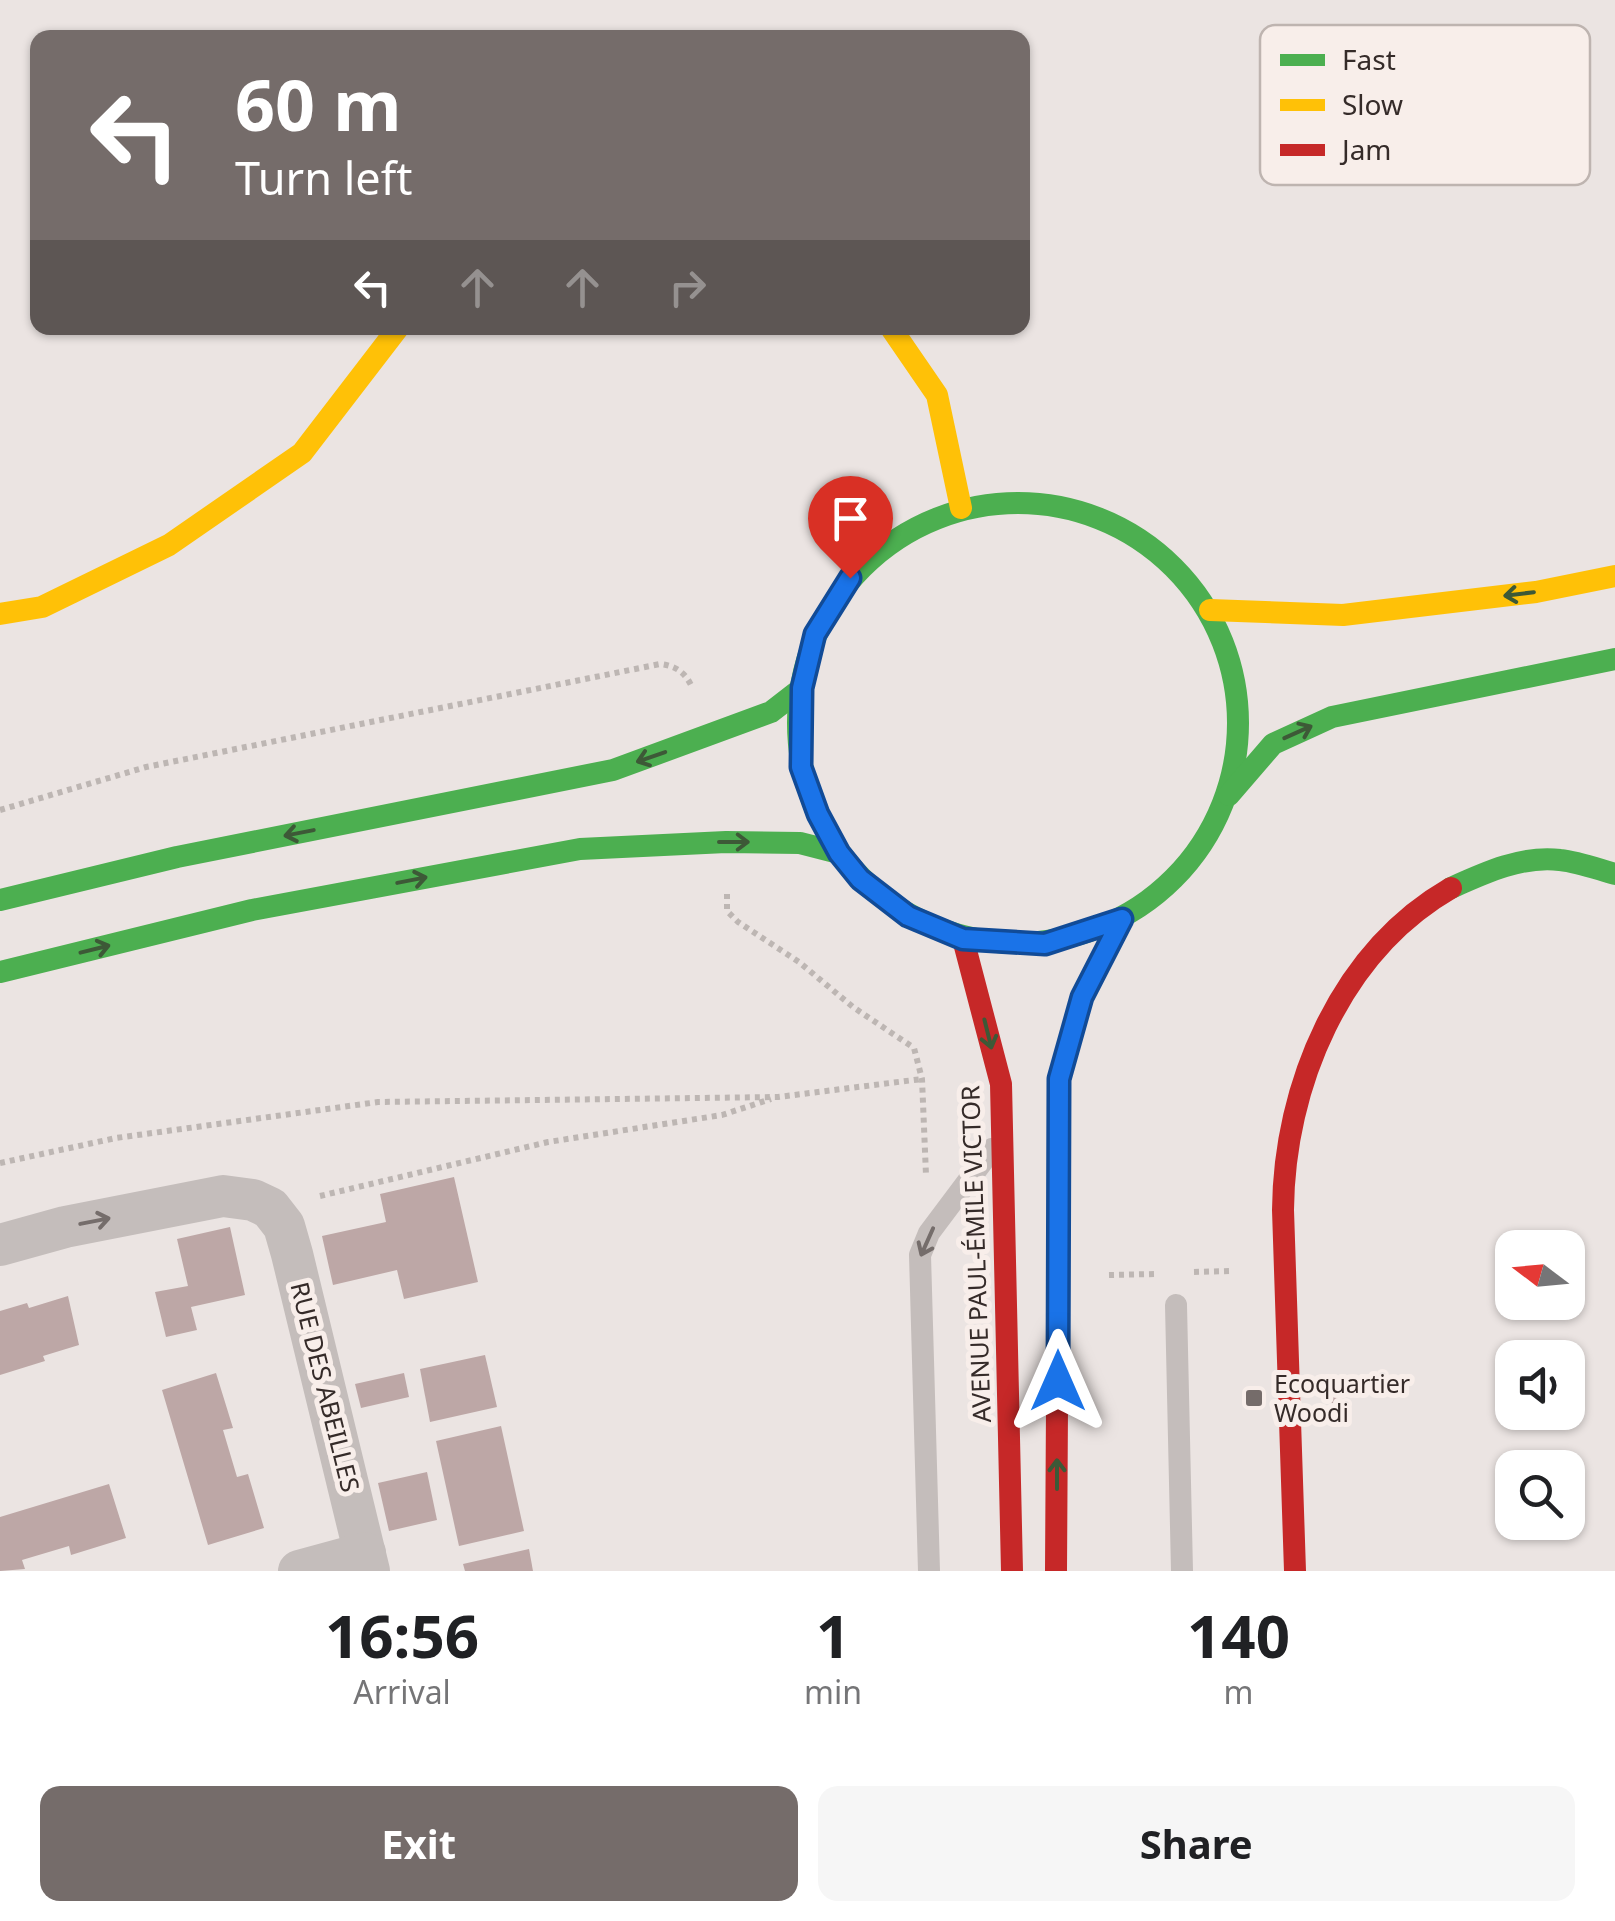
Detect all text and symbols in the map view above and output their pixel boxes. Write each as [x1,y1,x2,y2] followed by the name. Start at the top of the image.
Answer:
[1260,25,1590,185] legend
[1342,40,1396,78] text: Fast
[235,56,402,152] text: 60 m
[70,70,200,200] icon: left
[1342,85,1403,123] text: Slow
[1339,130,1392,168] text: Jam
[235,147,412,208] text: Turn left
[345,260,400,315] icon: left
[450,260,505,315] icon: ahead
[555,260,610,315] icon: ahead
[660,260,715,315] icon: right
[808,476,893,579] pin
[823,491,878,546] icon: arrive
[1504,585,1536,604] one-way arrow
[1282,722,1312,741] one-way arrow
[635,749,667,767] one-way arrow
[284,824,316,843] one-way arrow
[718,832,750,852] one-way arrow
[395,870,427,889] one-way arrow
[78,939,110,957] one-way arrow
[979,1017,998,1049] one-way arrow
[952,1085,998,1423] street label: AVENUE PAUL-ÉMILE VICTOR
[78,1211,110,1230] one-way arrow
[917,1226,935,1256] one-way arrow
[1495,1230,1585,1320] north arrow
[1495,1230,1585,1540] map controls
[283,1278,368,1495] street label: RUE DES ABEILLES
[1006,1329,1110,1433] position arrow
[1495,1340,1585,1430] button: sound
[1274,1366,1410,1429] place label: Ecoquartier Woodi
[1243,1387,1265,1409] marker: Ecoquartier Woodi
[1495,1450,1585,1540] button: search
[1048,1458,1066,1490] one-way arrow
[325,1594,479,1676] text: 16:56
[816,1594,850,1676] text: 1
[1187,1594,1290,1676] text: 140
[353,1670,451,1713] text: Arrival
[804,1670,862,1713] text: min
[1224,1670,1253,1713] text: m
[40,1786,798,1901] button: Exit
[818,1786,1575,1901] button: Share

